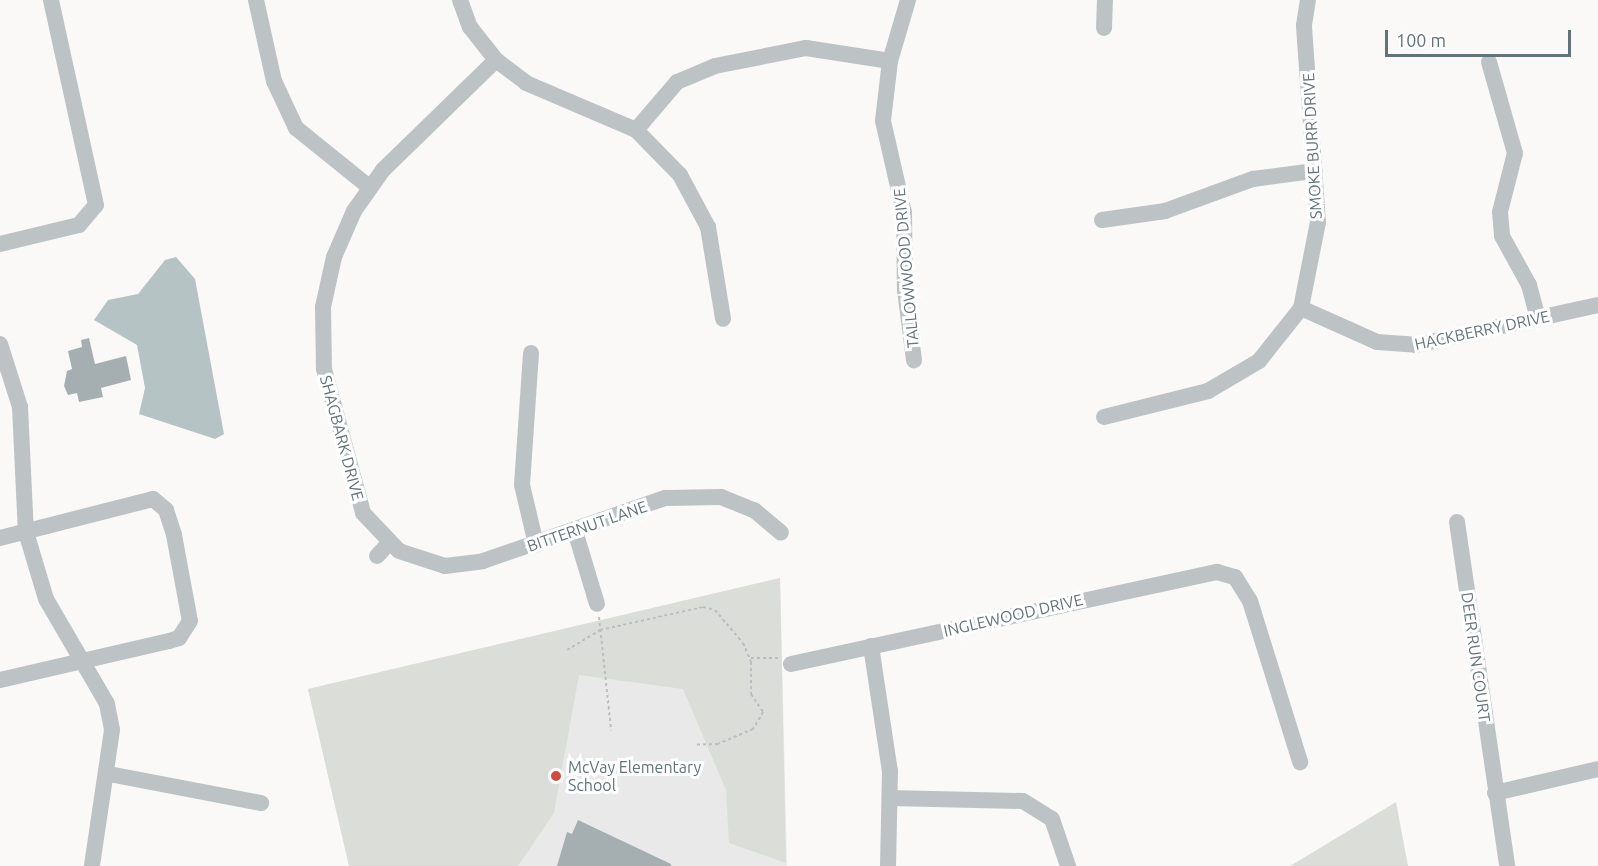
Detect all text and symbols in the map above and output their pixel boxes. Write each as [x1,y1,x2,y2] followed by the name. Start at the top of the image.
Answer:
[1388,18,1574,56] scale bar
[1396,30,1446,50] text: 100 m
[1299,72,1325,220] street label: SMOKE BURR DRIVE
[889,187,923,349] street label: TALLOWWOOD DRIVE
[1413,306,1551,354] street label: HACKBERRY DRIVE
[316,373,368,503] street label: SHAGBARK DRIVE
[524,496,650,556] street label: BITTERNUT LANE
[942,590,1084,640] street label: INGLEWOOD DRIVE
[1457,591,1495,723] street label: DEER RUN COURT
[568,757,701,795] place label: McVay Elementary School
[549,769,563,783] marker: McVay Elementary School

